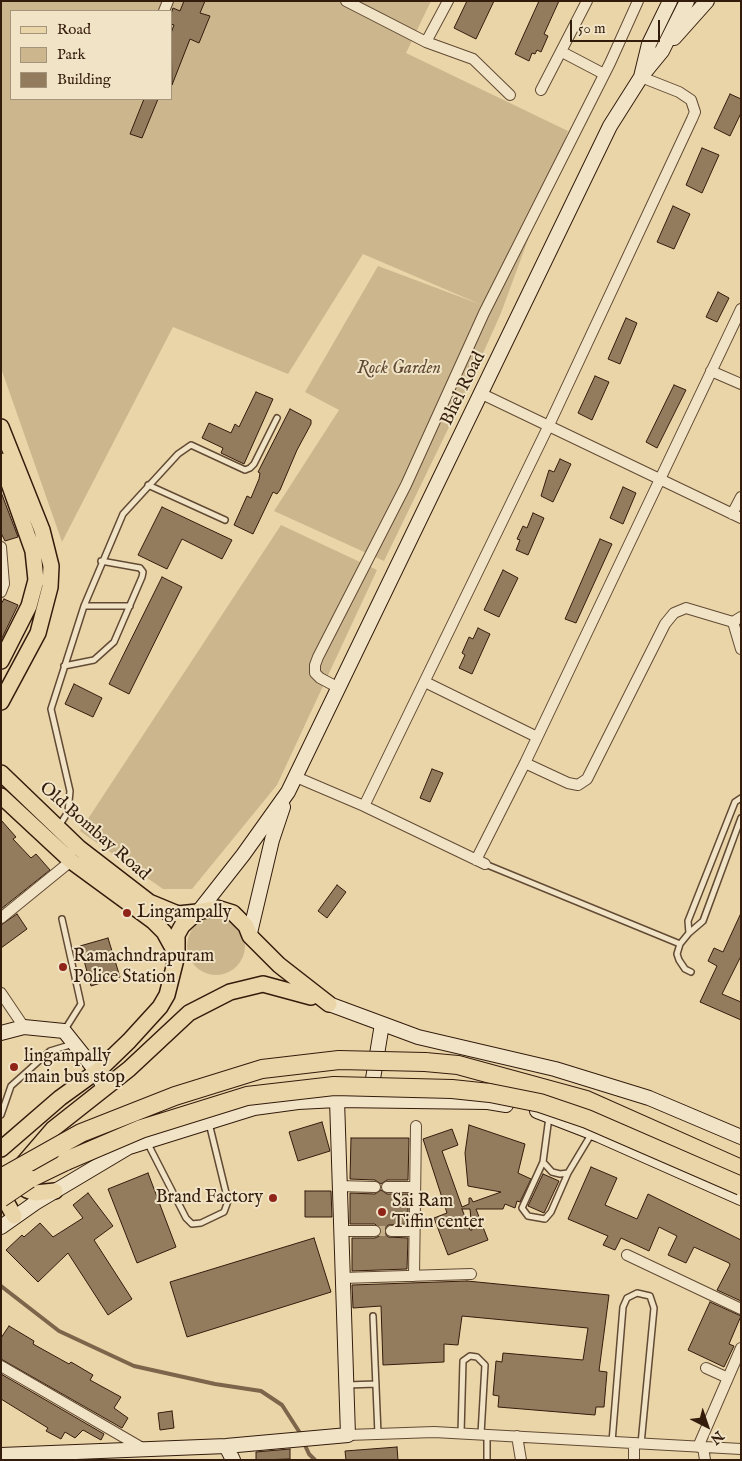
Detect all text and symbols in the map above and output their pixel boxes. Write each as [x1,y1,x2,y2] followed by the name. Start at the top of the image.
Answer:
[10,10,172,100] legend
[572,10,662,42] scale bar
[578,19,606,38] text: 50 m
[57,20,91,39] text: Road
[57,45,86,64] text: Park
[57,70,111,89] text: Building
[437,349,491,429] street label: Bhel Road
[357,358,441,380] park label: Rock Garden
[34,778,154,886] street label: Old Bombay Road
[137,902,232,924] place label: Lingampally
[121,907,133,919] marker: Lingampally
[73,946,214,989] place label: Ramachndrapuram Police Station
[57,961,69,973] marker: Ramachndrapuram Police Station
[24,1046,125,1088] place label: lingampally main bus stop
[8,1061,20,1073] marker: lingampally main bus stop
[156,1187,263,1209] place label: Brand Factory
[392,1191,484,1234] place label: Sai Ram Tiffin center
[267,1192,279,1204] marker: Brand Factory
[376,1206,388,1218] marker: Sai Ram Tiffin center
[682,1401,732,1451] north arrow
[706,1427,727,1448] text: N

